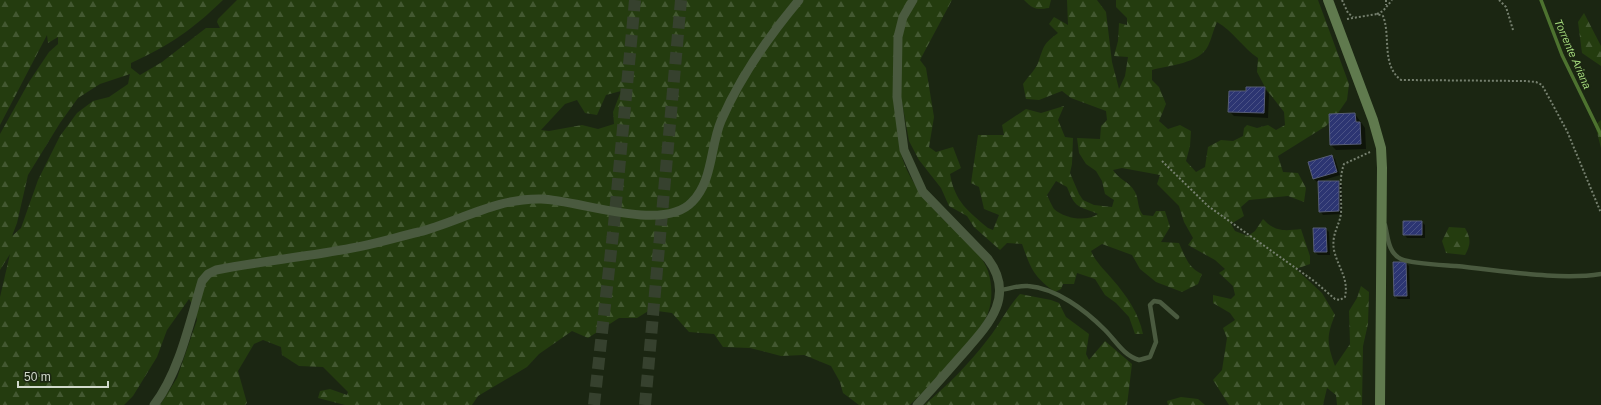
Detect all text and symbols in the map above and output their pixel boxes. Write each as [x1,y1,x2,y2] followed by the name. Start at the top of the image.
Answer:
[1552,17,1594,91] water label: Torrente Ariana
[18,363,108,389] scale bar
[24,370,51,384] text: 50 m

